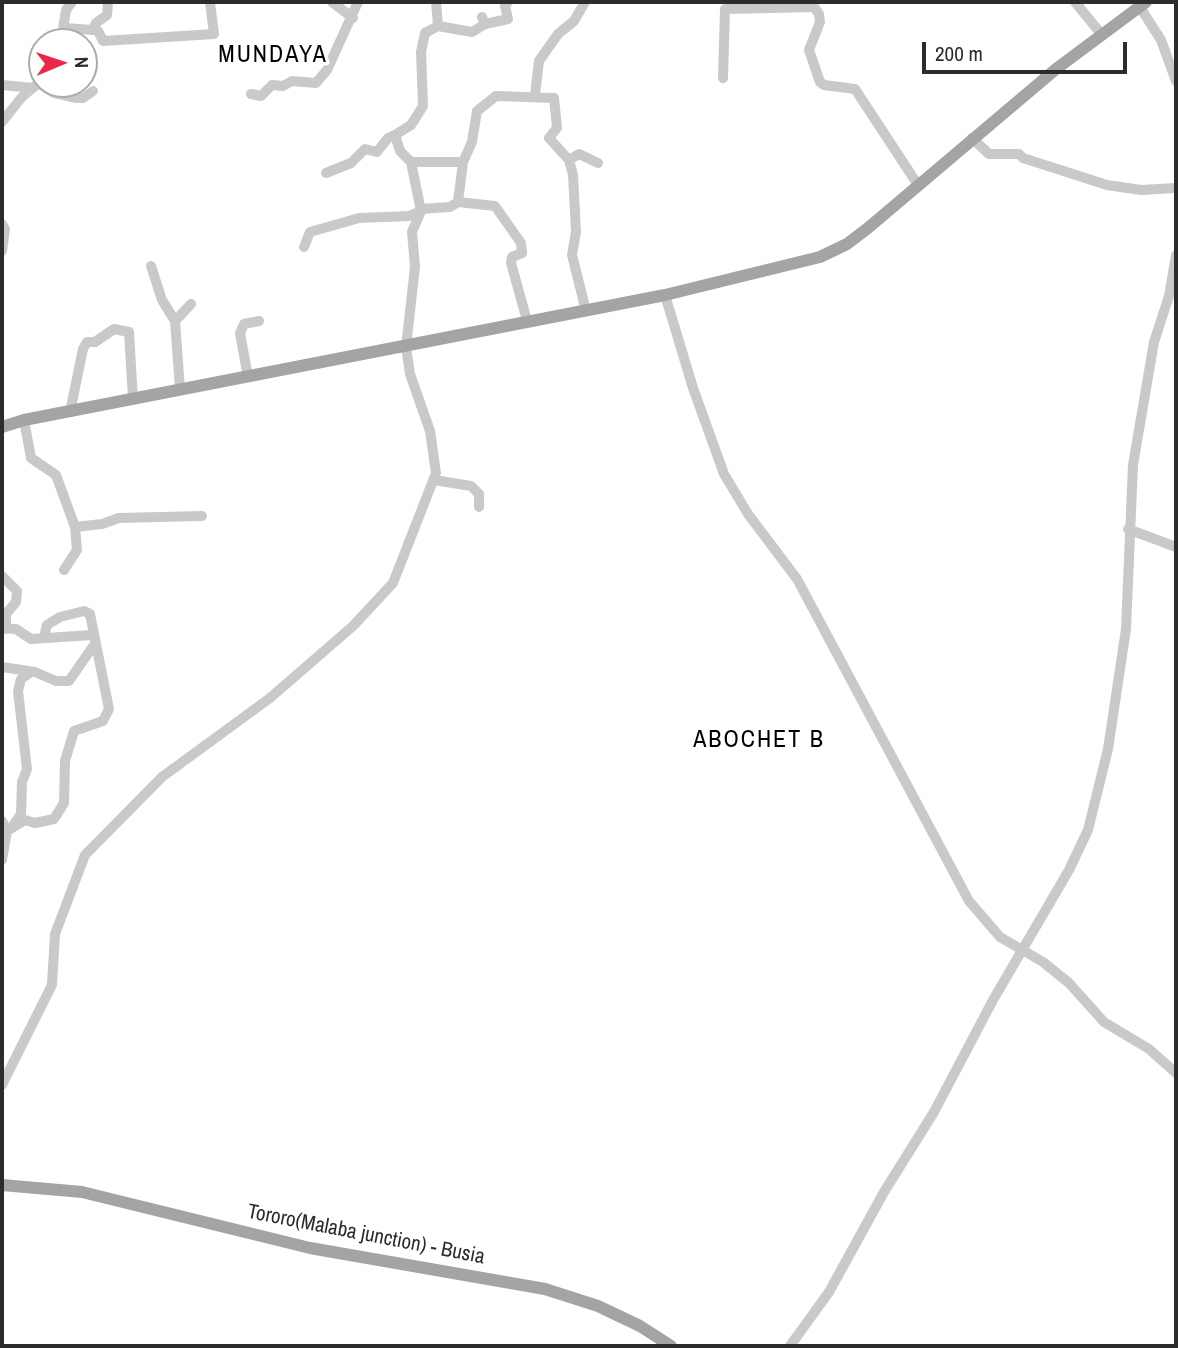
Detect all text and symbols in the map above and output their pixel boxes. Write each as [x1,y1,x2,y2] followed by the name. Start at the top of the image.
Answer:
[28,28,98,98] north arrow
[926,28,1131,72] scale bar
[935,39,983,68] text: 200 m
[219,42,327,70] district label: MUNDAYA
[69,56,95,68] text: N
[694,727,824,755] district label: ABOCHET B
[245,1200,487,1270] street label: Tororo(Malaba junction) - Busia

